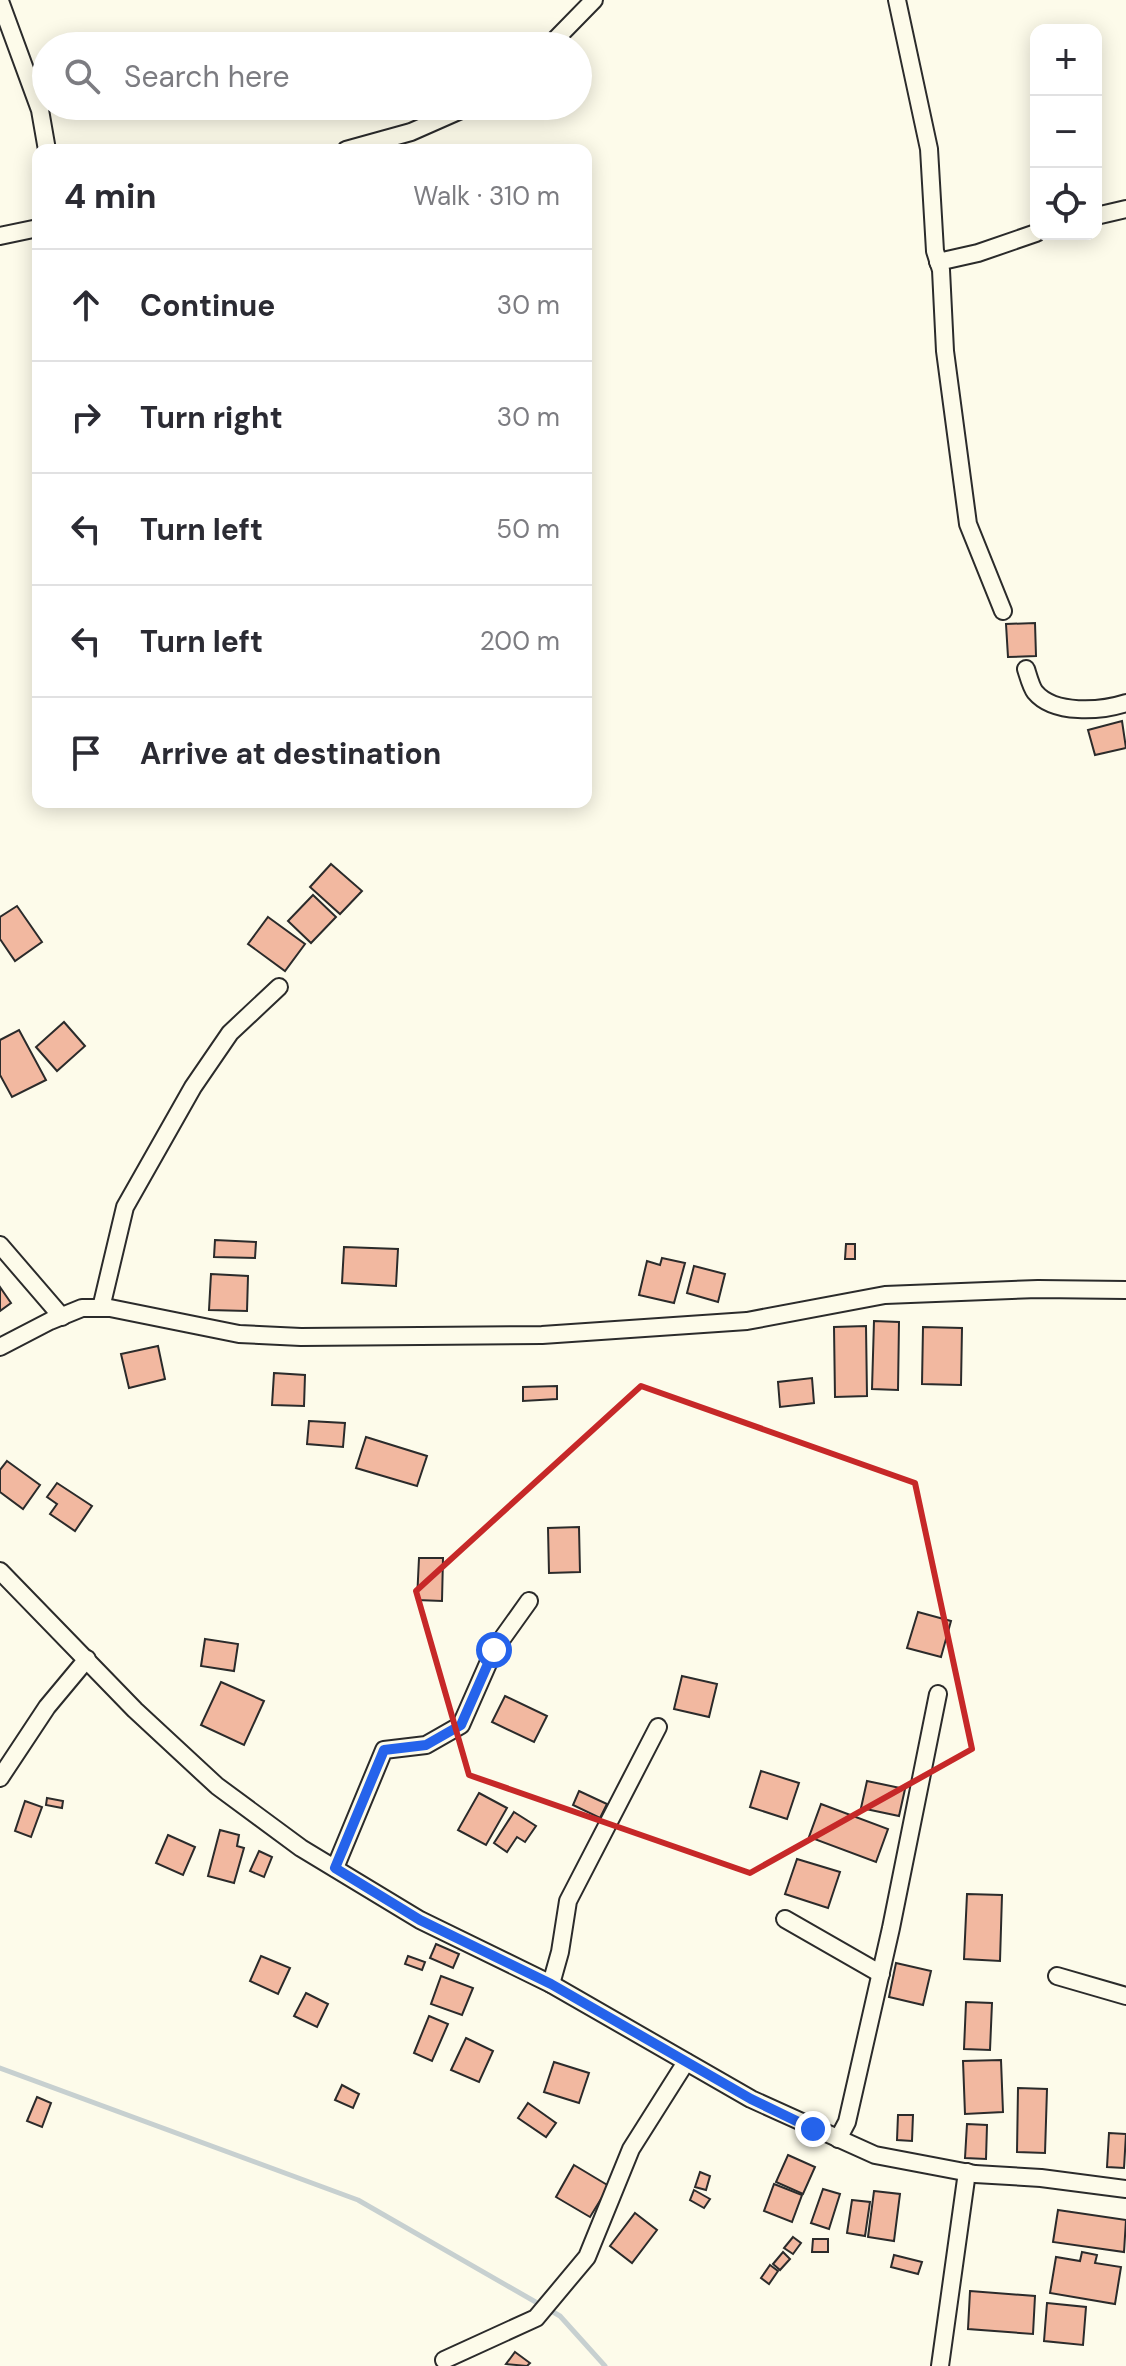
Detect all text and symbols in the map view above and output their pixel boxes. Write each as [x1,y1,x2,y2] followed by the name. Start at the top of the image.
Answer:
[1030,24,1102,240] map controls
[1030,24,1102,96] button: +
[32,32,592,120] search box
[60,54,104,98] icon: search
[124,57,290,96] text: Search here
[1030,96,1102,168] button: −
[1030,168,1102,240] button: locate
[64,174,156,219] text: 4 min
[413,179,560,213] text: Walk · 310 m
[64,283,108,327] icon: ahead
[140,286,275,325] text: Continue
[497,288,560,322] text: 30 m
[64,395,108,439] icon: right
[140,398,283,437] text: Turn right
[497,400,560,434] text: 30 m
[64,507,108,551] icon: left
[140,510,263,549] text: Turn left
[496,512,560,546] text: 50 m
[64,619,108,663] icon: left
[140,622,263,661] text: Turn left
[480,624,560,658] text: 200 m
[64,731,108,775] icon: arrive
[140,734,441,773] text: Arrive at destination
[476,1632,512,1668] route start
[795,2111,831,2147] route end

